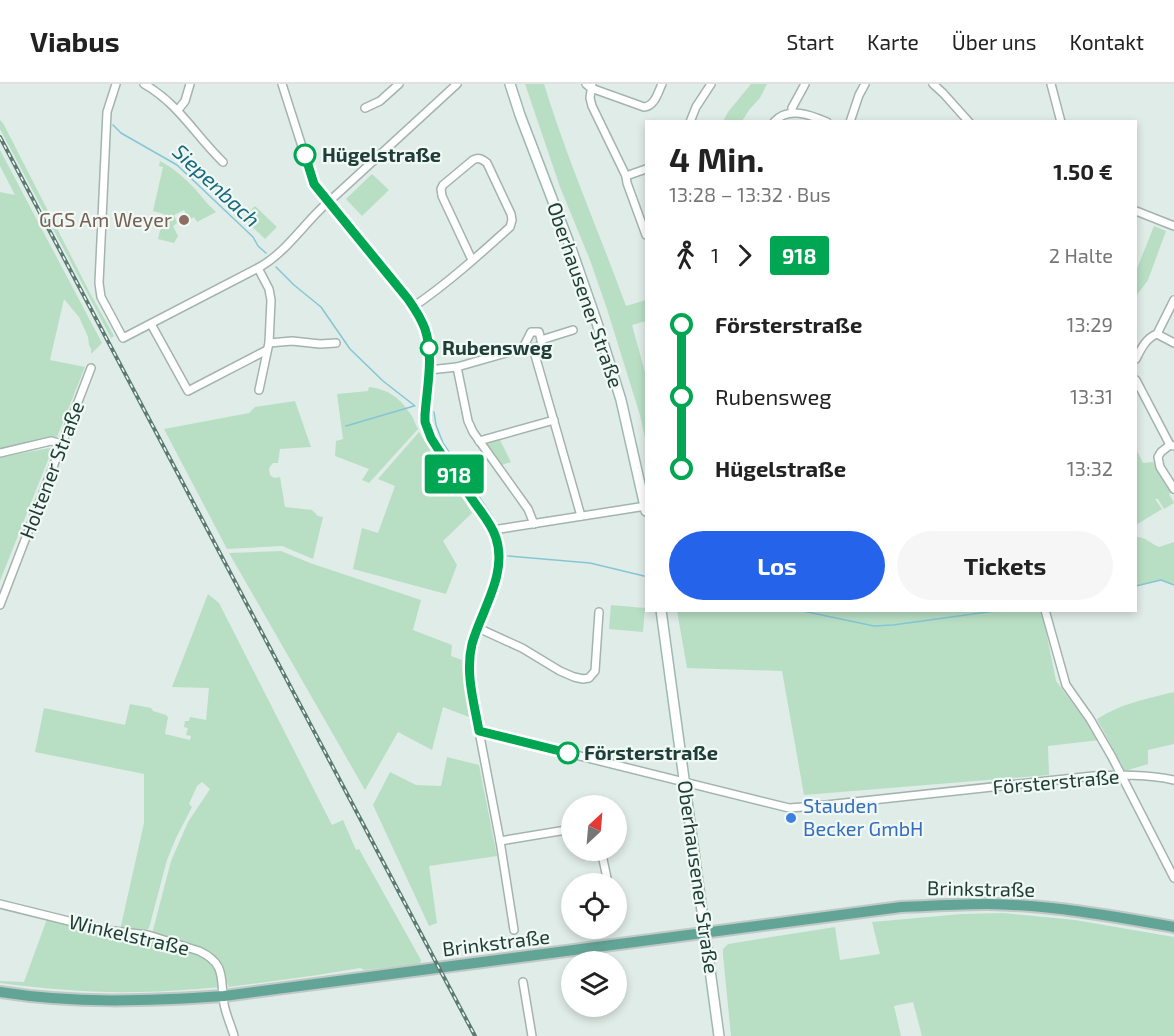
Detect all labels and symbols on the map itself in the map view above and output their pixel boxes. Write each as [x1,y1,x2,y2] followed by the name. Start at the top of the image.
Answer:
[168,138,266,232] water label: Siepenbach
[322,142,441,166] place label: Hügelstraße
[294,144,316,166] marker: Hügelstraße
[543,199,629,391] street label: Oberhausener Straße
[39,207,172,231] place label: GGS Am Weyer
[177,213,191,227] marker: GGS Am Weyer
[442,335,553,359] place label: Rubensweg
[420,339,438,357] marker: Rubensweg
[14,398,88,542] street label: Holtener Straße
[420,454,488,494] line badge: 918
[584,740,718,764] place label: Försterstraße
[557,742,579,764] marker: Försterstraße
[991,763,1120,799] street label: Försterstraße
[674,779,724,975] street label: Oberhausener Straße
[803,793,923,840] place label: Stauden Becker GmbH
[561,795,627,861] north arrow
[784,811,798,825] marker: Stauden Becker GmbH
[927,875,1035,901] street label: Brinkstraße
[67,908,192,960] street label: Winkelstraße
[441,924,551,961] street label: Brinkstraße

